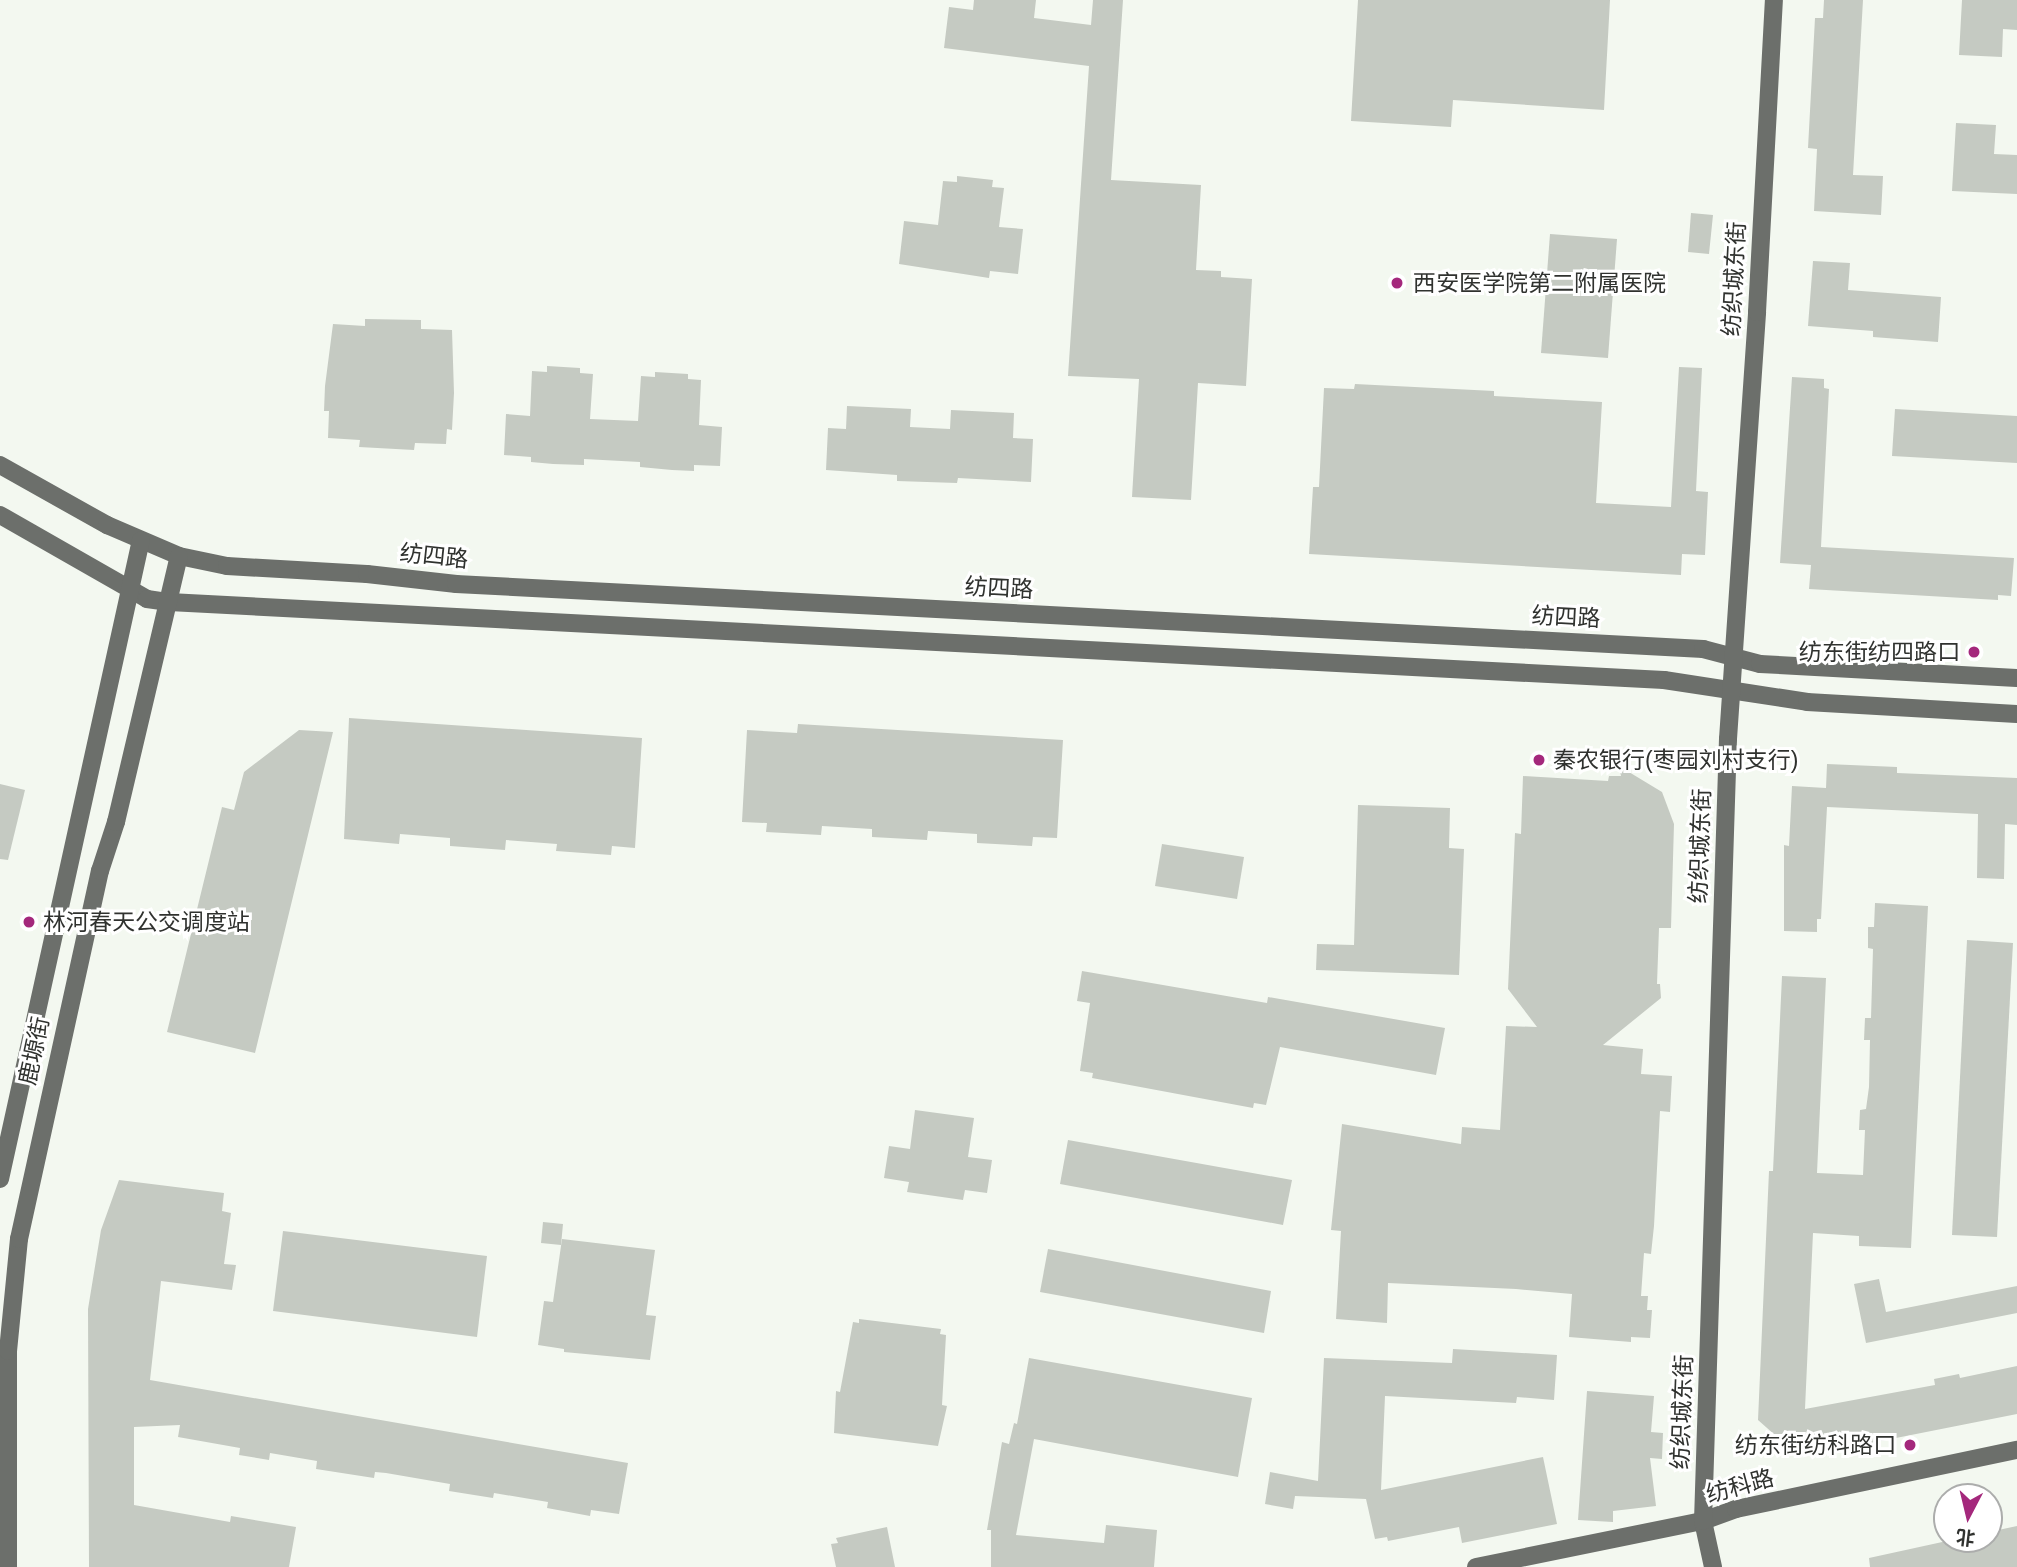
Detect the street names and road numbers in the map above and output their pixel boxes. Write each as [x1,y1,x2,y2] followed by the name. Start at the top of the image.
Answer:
[1717,221,1751,337] street label: 纺织城东街
[398,539,470,573] street label: 纺四路
[964,572,1034,604] street label: 纺四路
[1531,601,1601,633] street label: 纺四路
[1684,788,1716,904] street label: 纺织城东街
[13,1014,55,1088] street label: 鹿塬街
[1666,1354,1698,1470] street label: 纺织城东街
[1703,1464,1777,1508] street label: 纺科路

